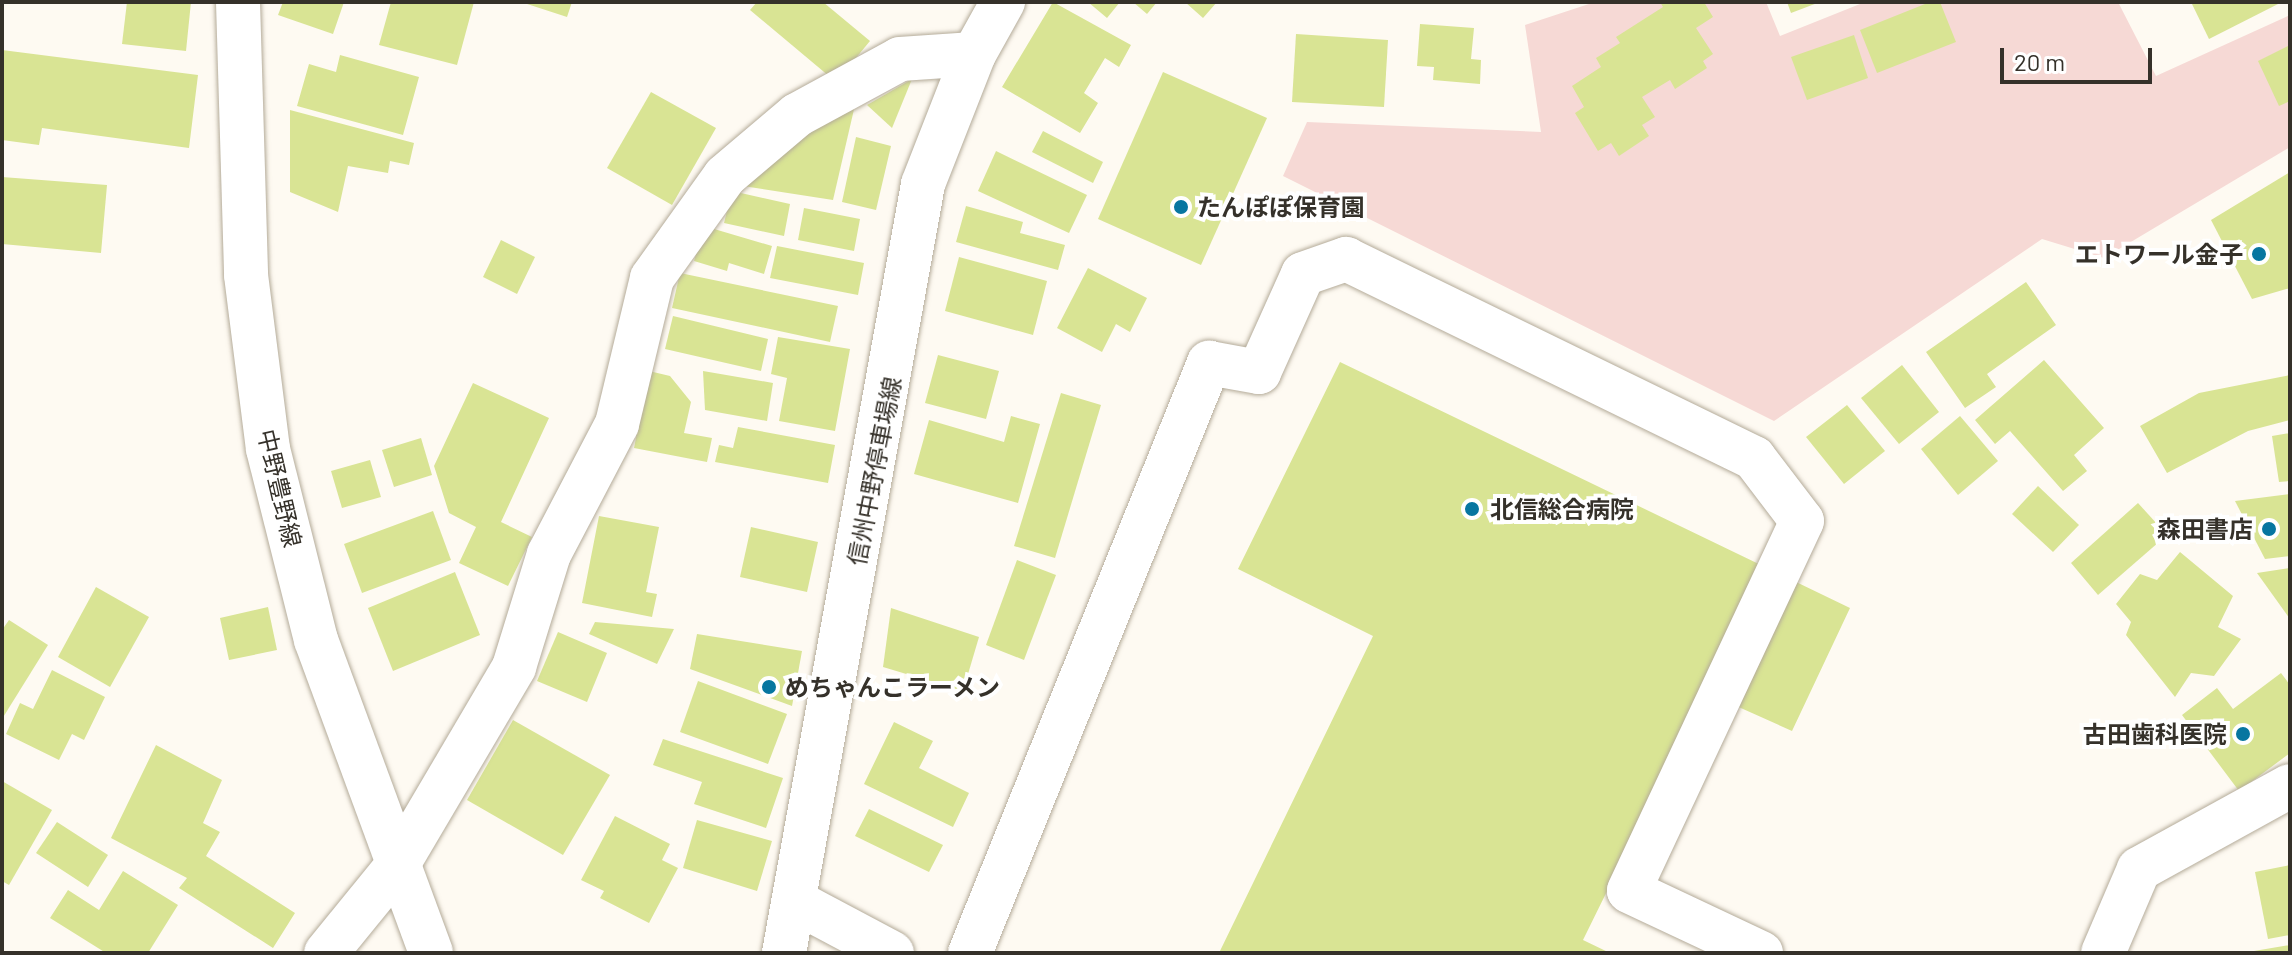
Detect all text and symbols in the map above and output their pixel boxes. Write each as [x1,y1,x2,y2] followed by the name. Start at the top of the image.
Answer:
[2004,32,2156,82] scale bar
[2014,47,2065,76] text: 20 m
[1197,193,1365,221] place label: たんぽぽ保育園
[1172,198,1190,216] marker: たんぽぽ保育園
[2075,240,2243,268] place label: エトワール金子
[2250,245,2268,263] marker: エトワール金子
[842,374,906,568] street label: 信州中野停車場線
[252,426,308,550] street label: 中野豊野線
[1490,495,1634,523] place label: 北信総合病院
[1461,498,1483,520] marker: 北信総合病院
[2157,515,2253,543] place label: 森田書店
[2260,520,2278,538] marker: 森田書店
[785,673,1001,701] place label: めちゃんこラーメン
[760,678,778,696] marker: めちゃんこラーメン
[2083,720,2227,748] place label: 古田歯科医院
[2234,725,2252,743] marker: 古田歯科医院

